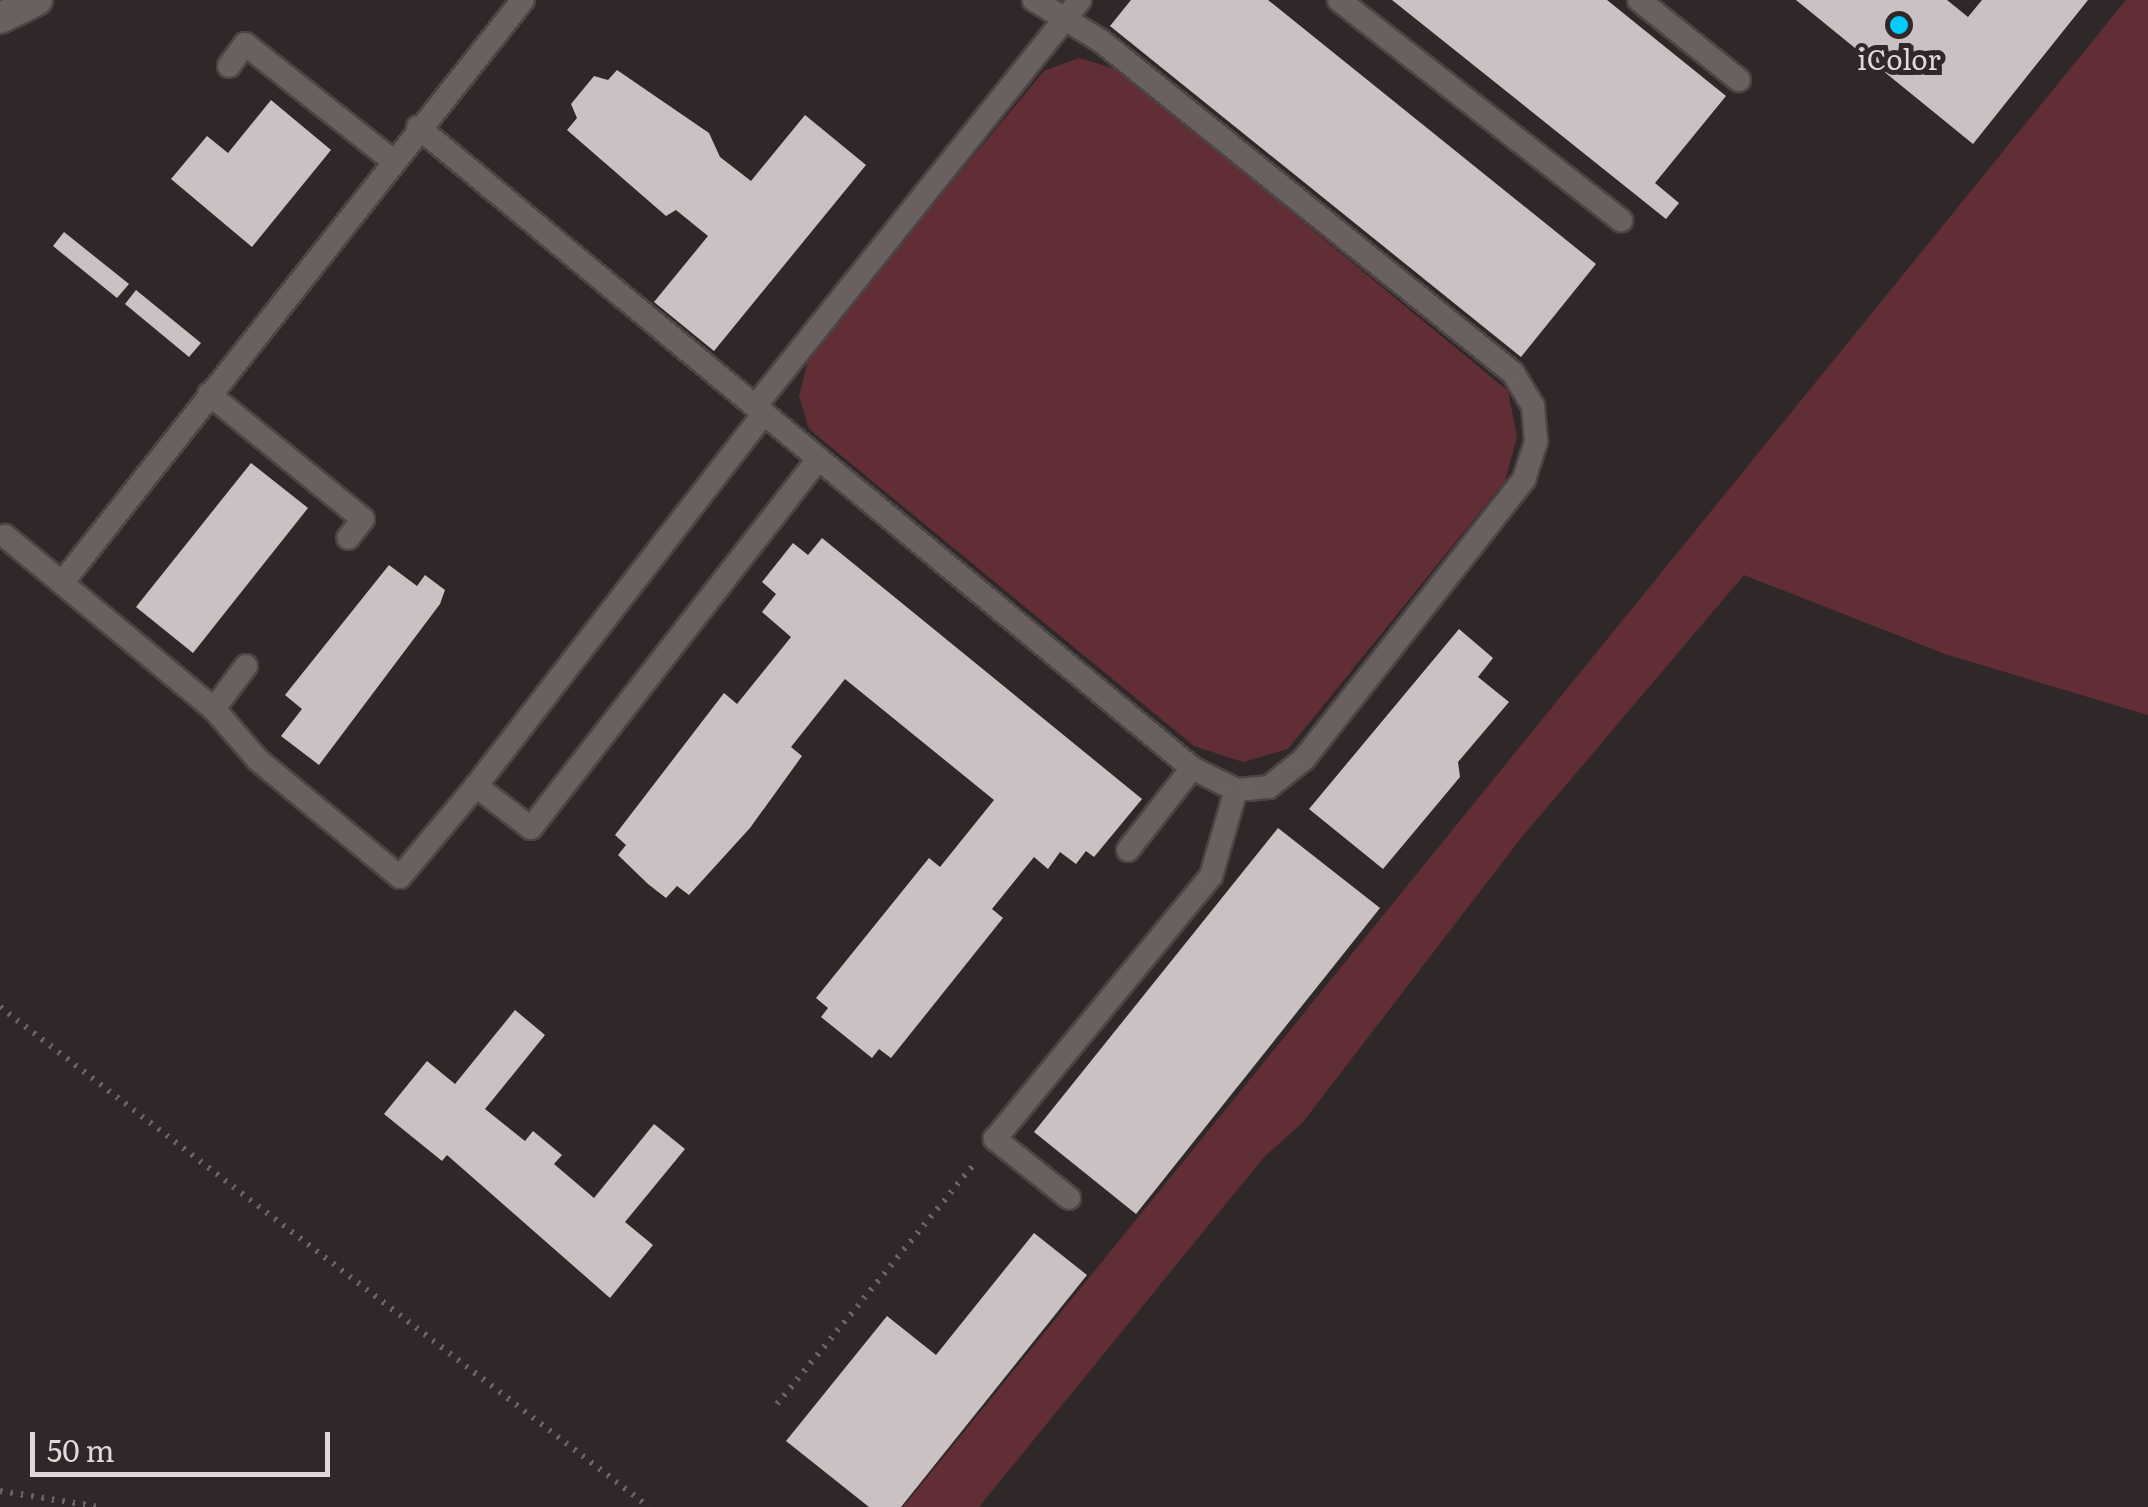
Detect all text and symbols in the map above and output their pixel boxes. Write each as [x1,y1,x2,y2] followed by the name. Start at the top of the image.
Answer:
[1888,14,1910,36] marker: iColor
[1857,41,1941,75] place label: iColor
[35,1412,335,1474] scale bar
[47,1427,115,1471] text: 50 m

